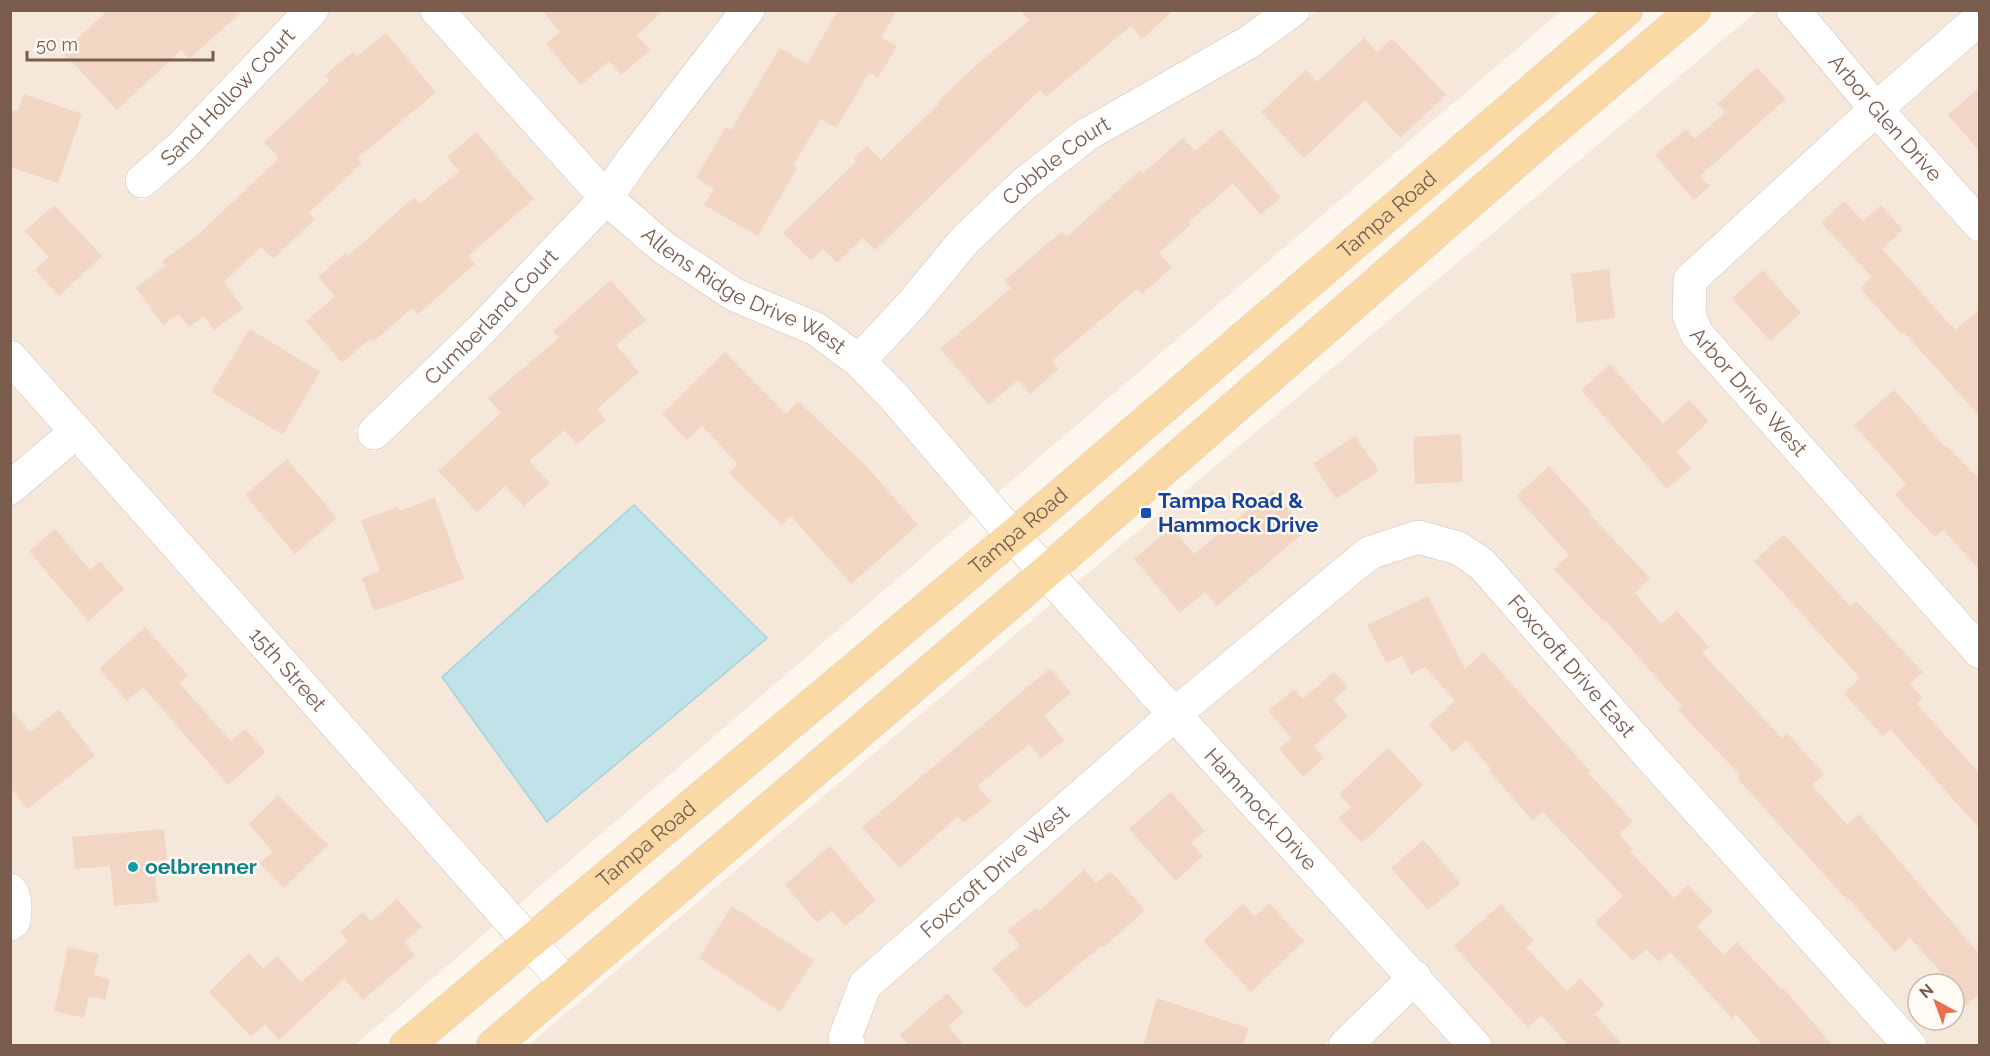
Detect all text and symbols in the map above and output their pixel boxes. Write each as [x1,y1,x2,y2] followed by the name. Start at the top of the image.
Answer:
[155,23,300,171] street label: Sand Hollow Court
[27,24,213,62] scale bar
[36,34,78,55] text: 50 m
[1824,49,1948,186] street label: Arbor Glen Drive
[997,111,1114,210] street label: Cobble Court
[1333,165,1441,264] street label: Tampa Road
[637,221,851,359] street label: Allens Ridge Drive West
[419,244,563,390] street label: Cumberland Court
[1685,322,1813,461] street label: Arbor Drive West
[964,482,1072,580] street label: Tampa Road
[1158,488,1319,537] place label: Tampa Road & Hammock Drive
[1139,506,1153,520] marker: Tampa Road & Hammock Drive
[1503,590,1641,742] street label: Foxcroft Drive East
[244,622,332,716] street label: 15th Street
[1199,743,1323,875] street label: Hammock Drive
[592,795,701,892] street label: Tampa Road
[915,800,1074,943] street label: Foxcroft Drive West
[145,854,257,879] place label: oelbrenner
[126,860,140,874] marker: oelbrenner
[1906,972,1966,1032] north arrow
[1916,980,1937,1002] text: N

